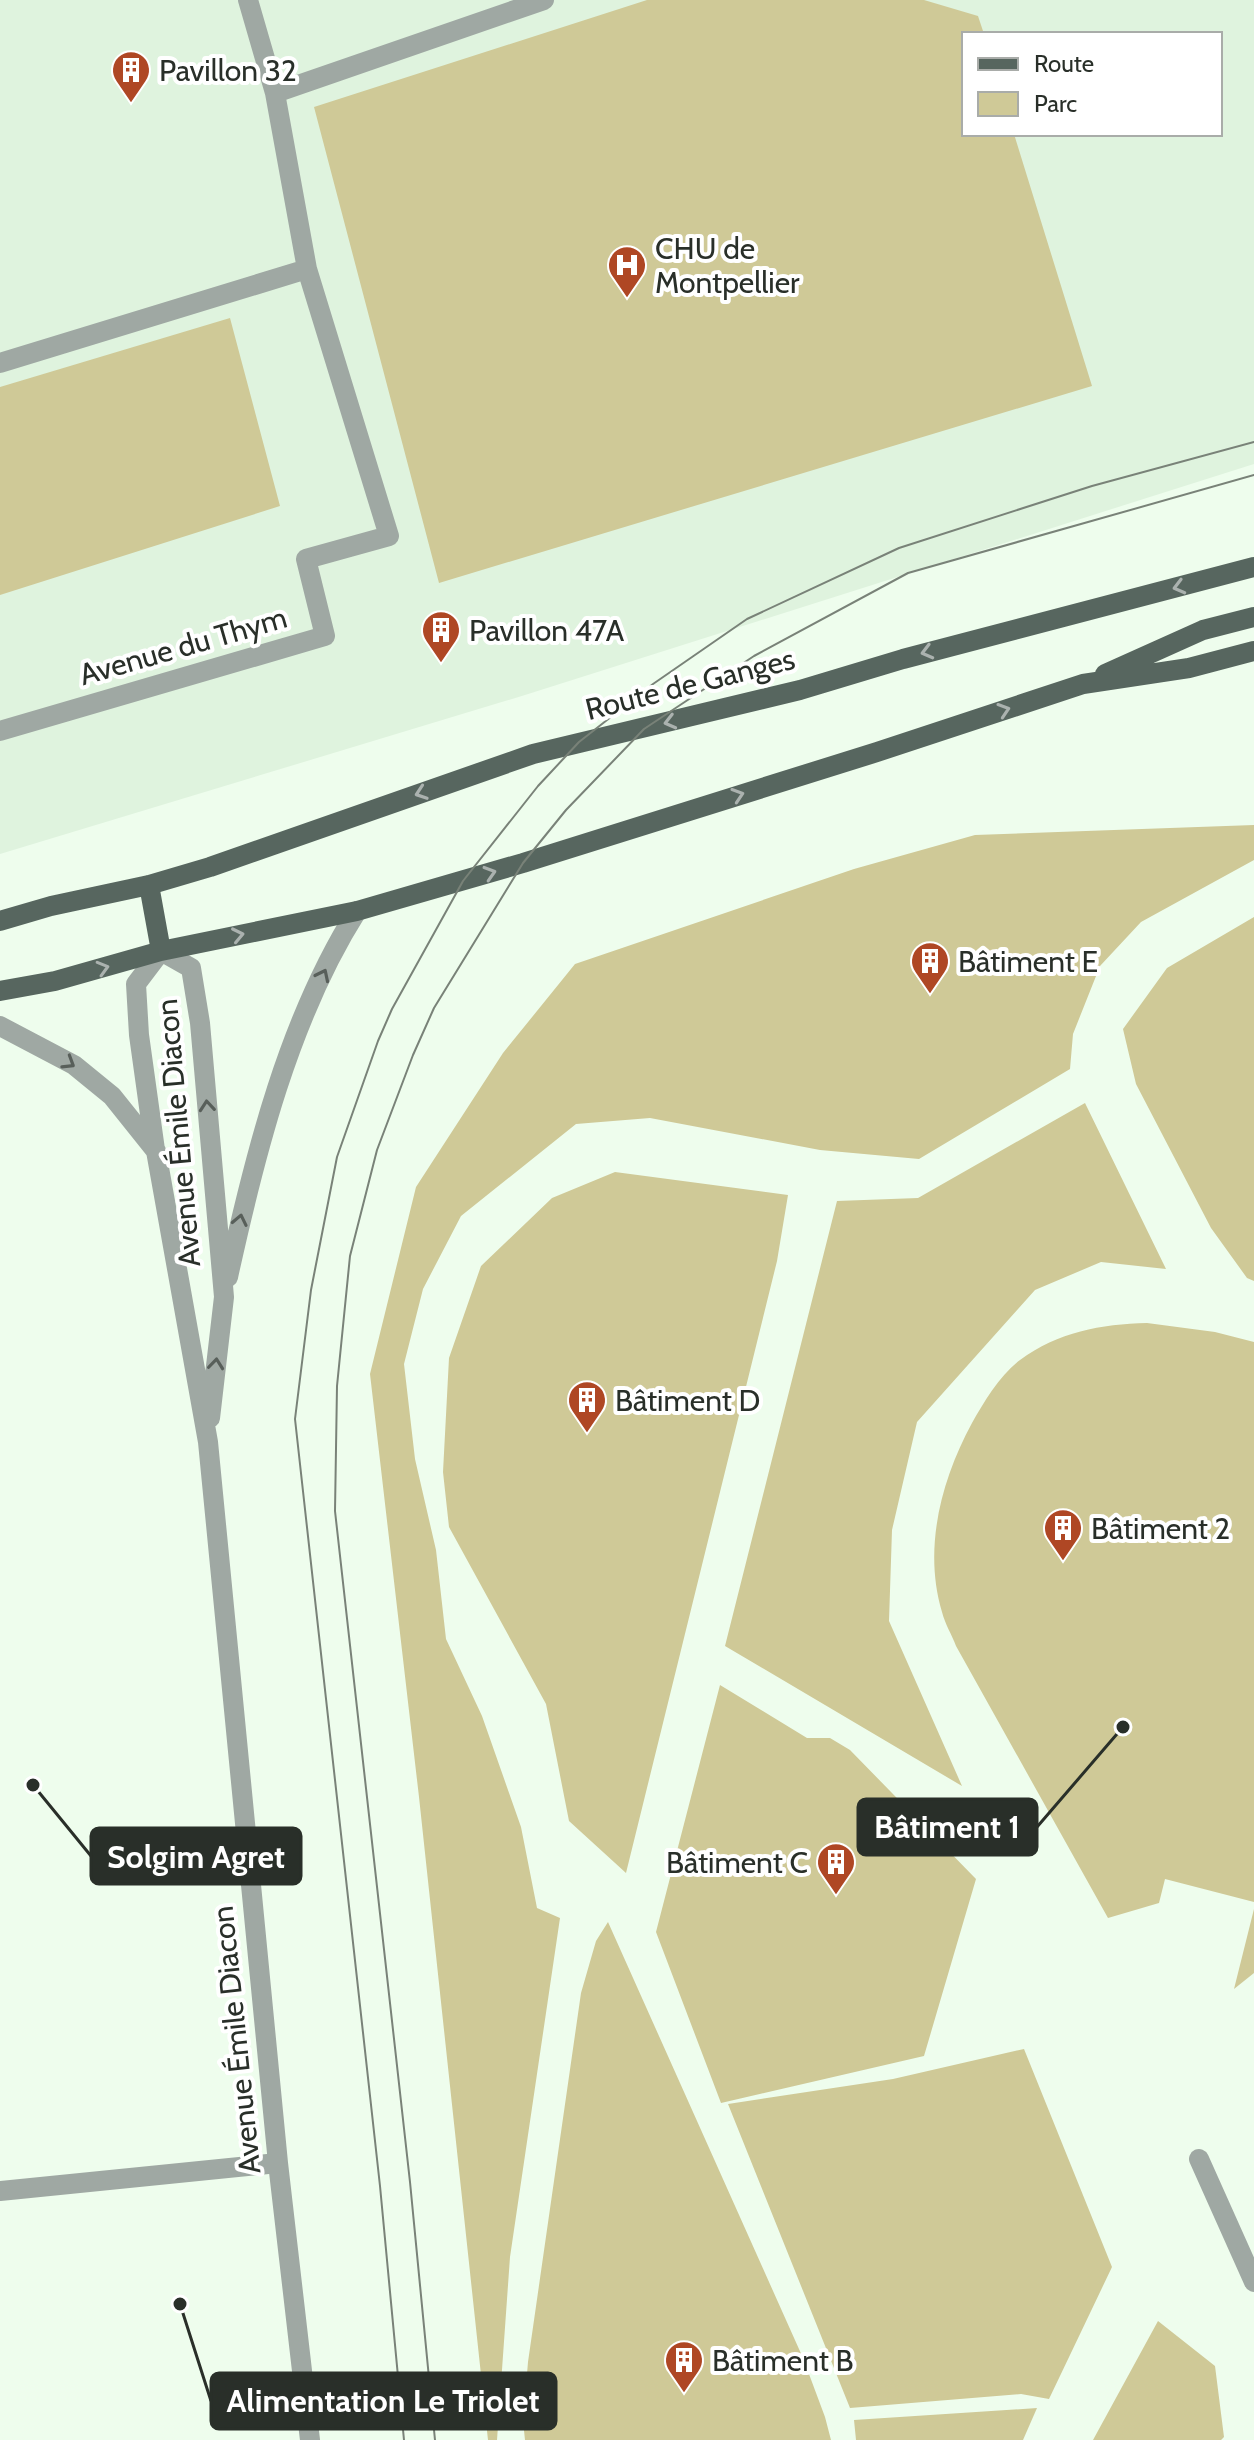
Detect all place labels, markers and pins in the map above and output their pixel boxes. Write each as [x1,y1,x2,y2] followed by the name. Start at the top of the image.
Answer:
[110,49,152,104] building icon: Pavillon 32
[159,52,297,89] place label: Pavillon 32
[655,230,800,301] place label: CHU de Montpellier
[606,244,648,299] hospital icon: CHU de Montpellier
[420,609,462,664] building icon: Pavillon 47A
[469,612,625,649] place label: Pavillon 47A
[909,940,951,995] building icon: Bâtiment E
[958,943,1098,980] place label: Bâtiment E
[566,1379,608,1434] building icon: Bâtiment D
[615,1382,760,1419] place label: Bâtiment D
[1042,1507,1084,1562] building icon: Bâtiment 2
[1091,1510,1230,1547] place label: Bâtiment 2
[858,1799,1037,1855] callout: Bâtiment 1
[91,1828,301,1884] callout: Solgim Agret
[815,1841,857,1896] building icon: Bâtiment C
[666,1844,808,1881] place label: Bâtiment C
[663,2339,705,2394] building icon: Bâtiment B
[712,2342,854,2379] place label: Bâtiment B
[211,2373,556,2429] callout: Alimentation Le Triolet

